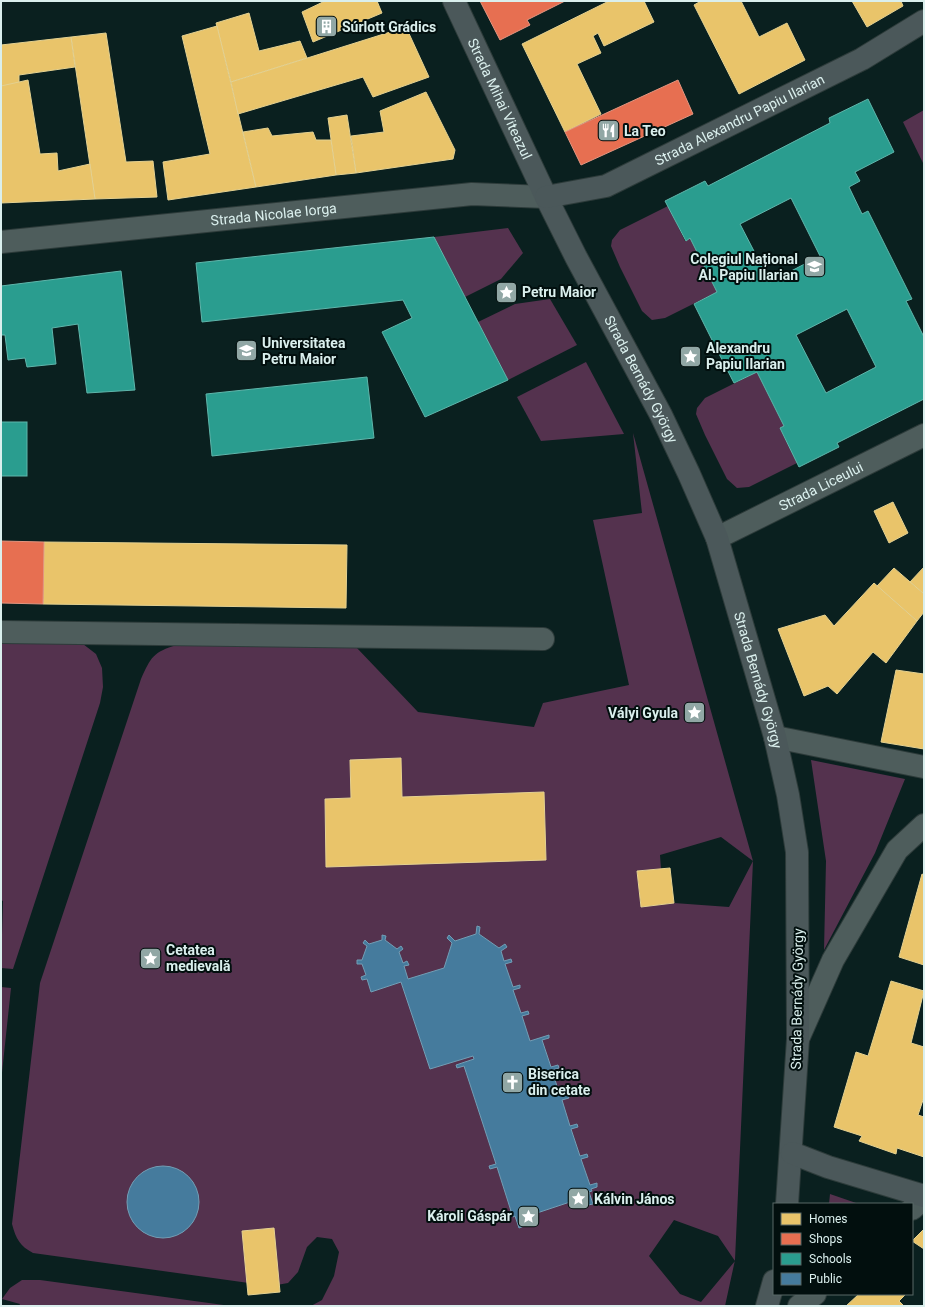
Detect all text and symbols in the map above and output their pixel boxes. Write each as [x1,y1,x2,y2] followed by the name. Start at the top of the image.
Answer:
[314,14,340,40] building icon: Súrlott Grádics
[342,19,436,35] place label: Súrlott Grádics
[465,36,535,162] street label: Strada Mihai Viteazul
[652,71,827,169] street label: Strada Alexandru Papiu Ilarian
[596,118,622,144] restaurant icon: La Teo
[624,123,666,139] place label: La Teo
[210,200,337,229] street label: Strada Nicolae Iorga
[690,251,798,283] place label: Colegiul Național Al. Papiu Ilarian
[801,254,827,280] school or university icon: Colegiul Național Al. Papiu Ilarian
[493,279,519,305] place icon: Petru Maior
[522,284,596,300] place label: Petru Maior
[601,313,681,446] street label: Strada Bernády György
[262,335,346,367] place label: Universitatea Petru Maior
[234,338,260,364] school or university icon: Universitatea Petru Maior
[706,340,785,372] place label: Alexandru Papiu Ilarian
[677,343,703,369] place icon: Alexandru Papiu Ilarian
[776,459,866,514] street label: Strada Liceului
[731,610,785,750] street label: Strada Bernády György
[681,700,707,726] place icon: Vályi Gyula
[608,705,679,721] place label: Vályi Gyula
[788,928,806,1070] street label: Strada Bernády György
[166,942,231,974] place label: Cetatea medievală
[138,945,164,971] place icon: Cetatea medievală
[528,1066,591,1098] place label: Biserica din cetate
[499,1069,525,1095] church icon: Biserica din cetate
[566,1186,592,1212] place icon: Kálvin János
[594,1191,674,1207] place label: Kálvin János
[515,1203,541,1229] place icon: Károli Gáspár
[773,1203,913,1295] legend
[427,1208,512,1224] place label: Károli Gáspár
[809,1212,847,1226] text: Homes
[809,1232,843,1246] text: Shops
[809,1252,852,1266] text: Schools
[809,1272,842,1286] text: Public

